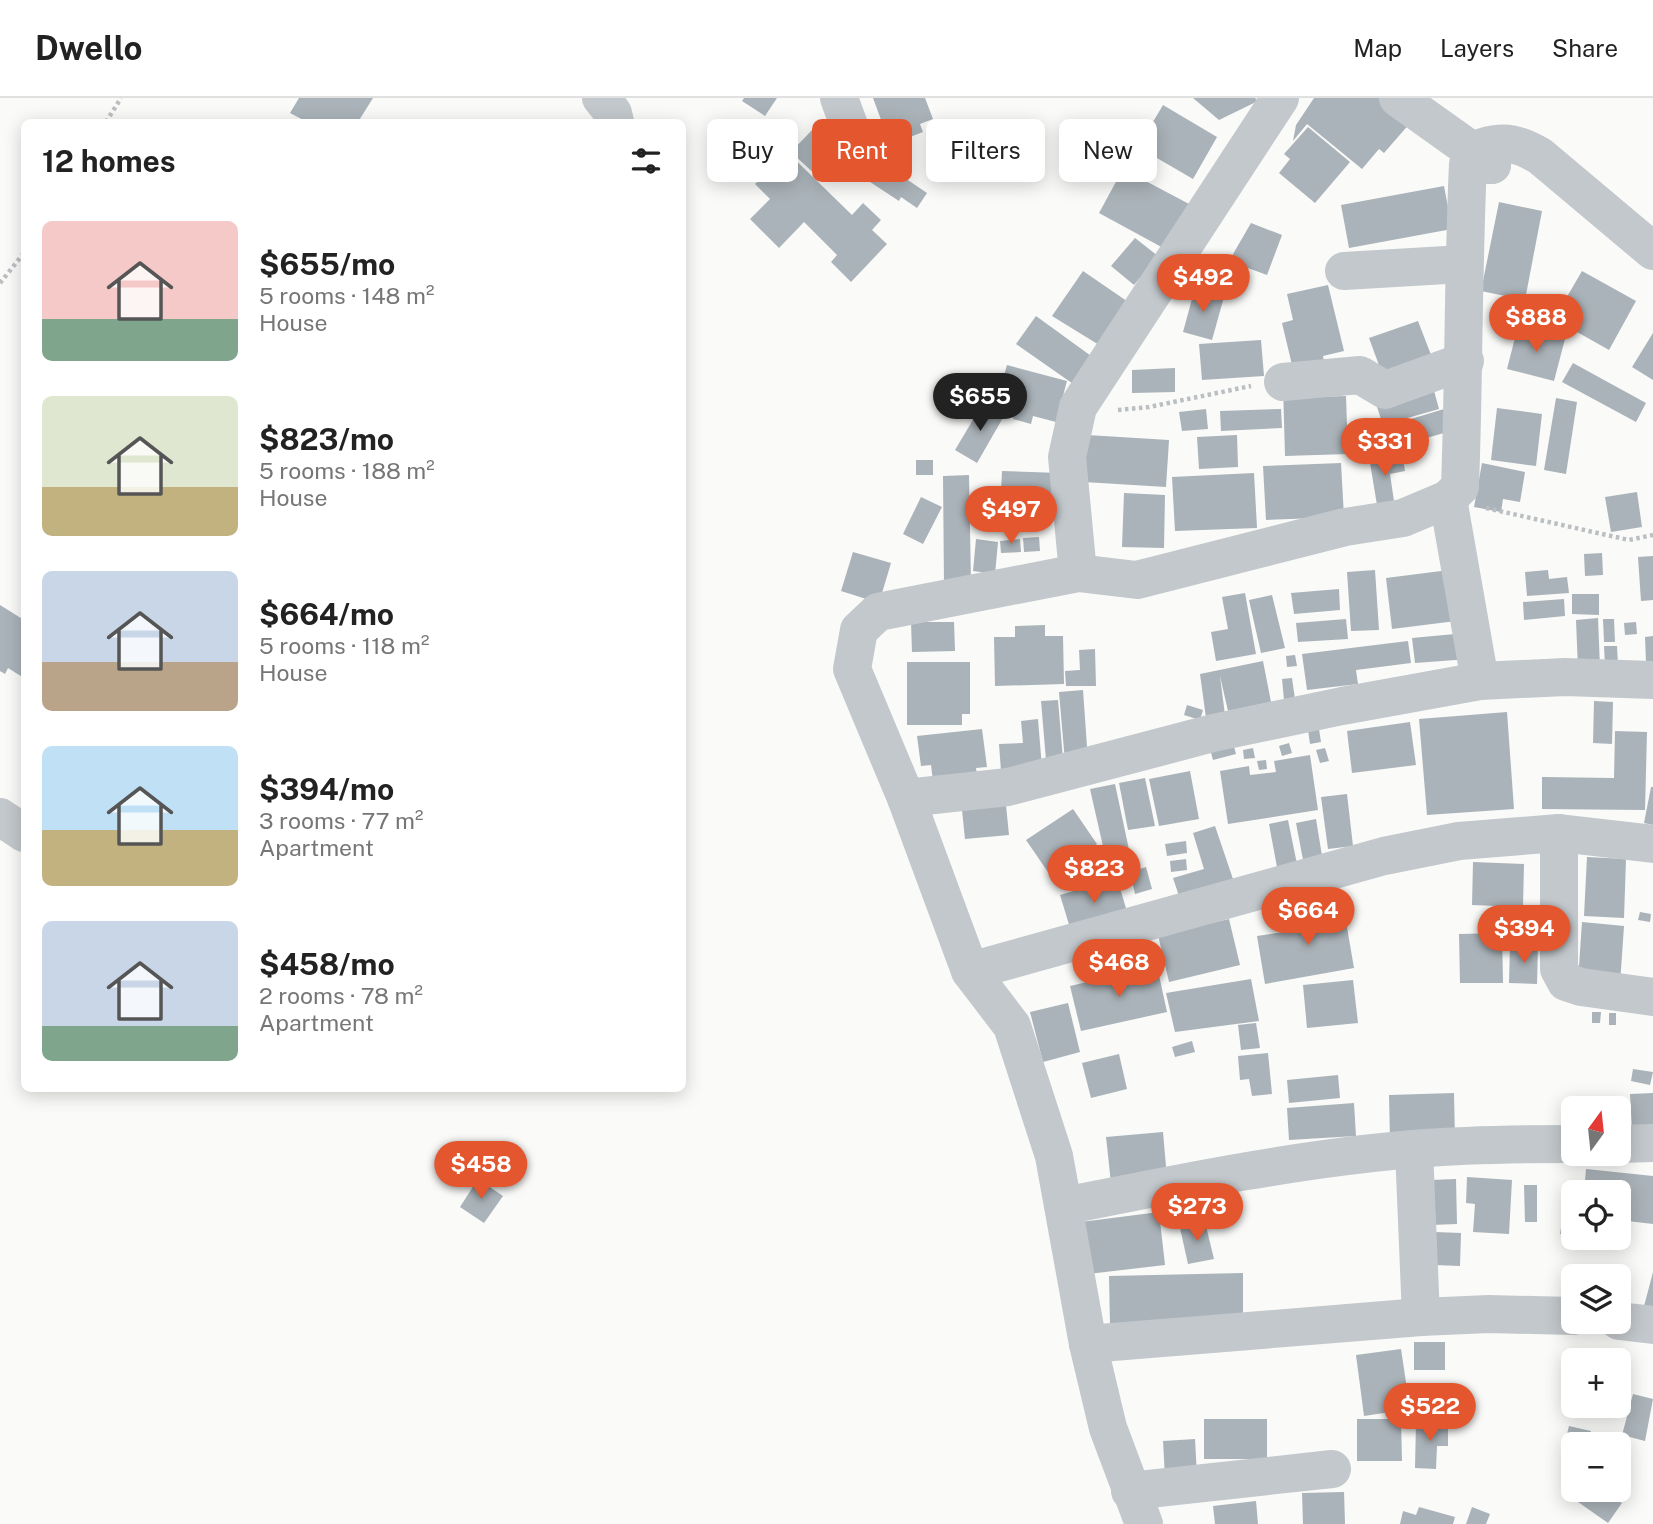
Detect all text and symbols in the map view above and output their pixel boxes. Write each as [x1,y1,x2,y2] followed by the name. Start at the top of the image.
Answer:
[35,29,143,67] text: Dwello
[1353,34,1402,62] text: Map
[1440,34,1514,62] text: Layers
[1552,34,1618,62] text: Share
[707,119,798,182] chip: Buy
[812,119,912,182] chip: Rent
[926,119,1045,182] chip: Filters
[1059,119,1157,182] chip: New
[627,142,665,180] icon: filters
[42,143,176,179] text: 12 homes
[259,246,395,282] text: $655/mo
[98,249,182,333] icon: home
[1162,254,1244,314] pin: $492
[1173,263,1233,290] text: $492
[259,282,434,309] text: 5 rooms · 148 m²
[1495,294,1577,354] pin: $888
[1505,303,1567,330] text: $888
[259,309,327,336] text: House
[939,374,1021,433] pin: $655
[949,382,1011,409] text: $655
[1344,418,1426,478] pin: $331
[259,421,394,457] text: $823/mo
[98,424,182,508] icon: home
[1357,427,1413,454] text: $331
[259,457,435,484] text: 5 rooms · 188 m²
[259,484,327,511] text: House
[970,486,1052,546] pin: $497
[981,495,1041,522] text: $497
[259,596,394,632] text: $664/mo
[98,599,182,683] icon: home
[259,632,429,659] text: 5 rooms · 118 m²
[259,659,327,686] text: House
[259,771,394,807] text: $394/mo
[98,774,182,858] icon: home
[259,807,423,834] text: 3 rooms · 77 m²
[259,834,374,861] text: Apartment
[1053,846,1135,905] pin: $823
[1064,854,1124,881] text: $823
[1267,888,1349,947] pin: $664
[1278,896,1338,923] text: $664
[1483,906,1565,965] pin: $394
[1493,914,1555,941] text: $394
[1078,940,1160,999] pin: $468
[259,946,395,982] text: $458/mo
[1088,948,1150,975] text: $468
[98,949,182,1033] icon: home
[259,982,423,1009] text: 2 rooms · 78 m²
[259,1009,374,1036] text: Apartment
[1561,1096,1631,1166] north arrow
[1561,1096,1631,1502] map controls
[440,1142,522,1201] pin: $458
[450,1150,512,1177] text: $458
[1561,1180,1631,1250] button: locate
[1156,1184,1238,1243] pin: $273
[1167,1192,1227,1219] text: $273
[1561,1264,1631,1334] button: layers
[1561,1348,1631,1418] button: +
[1389,1384,1471,1443] pin: $522
[1400,1392,1460,1419] text: $522
[1561,1432,1631,1502] button: −

